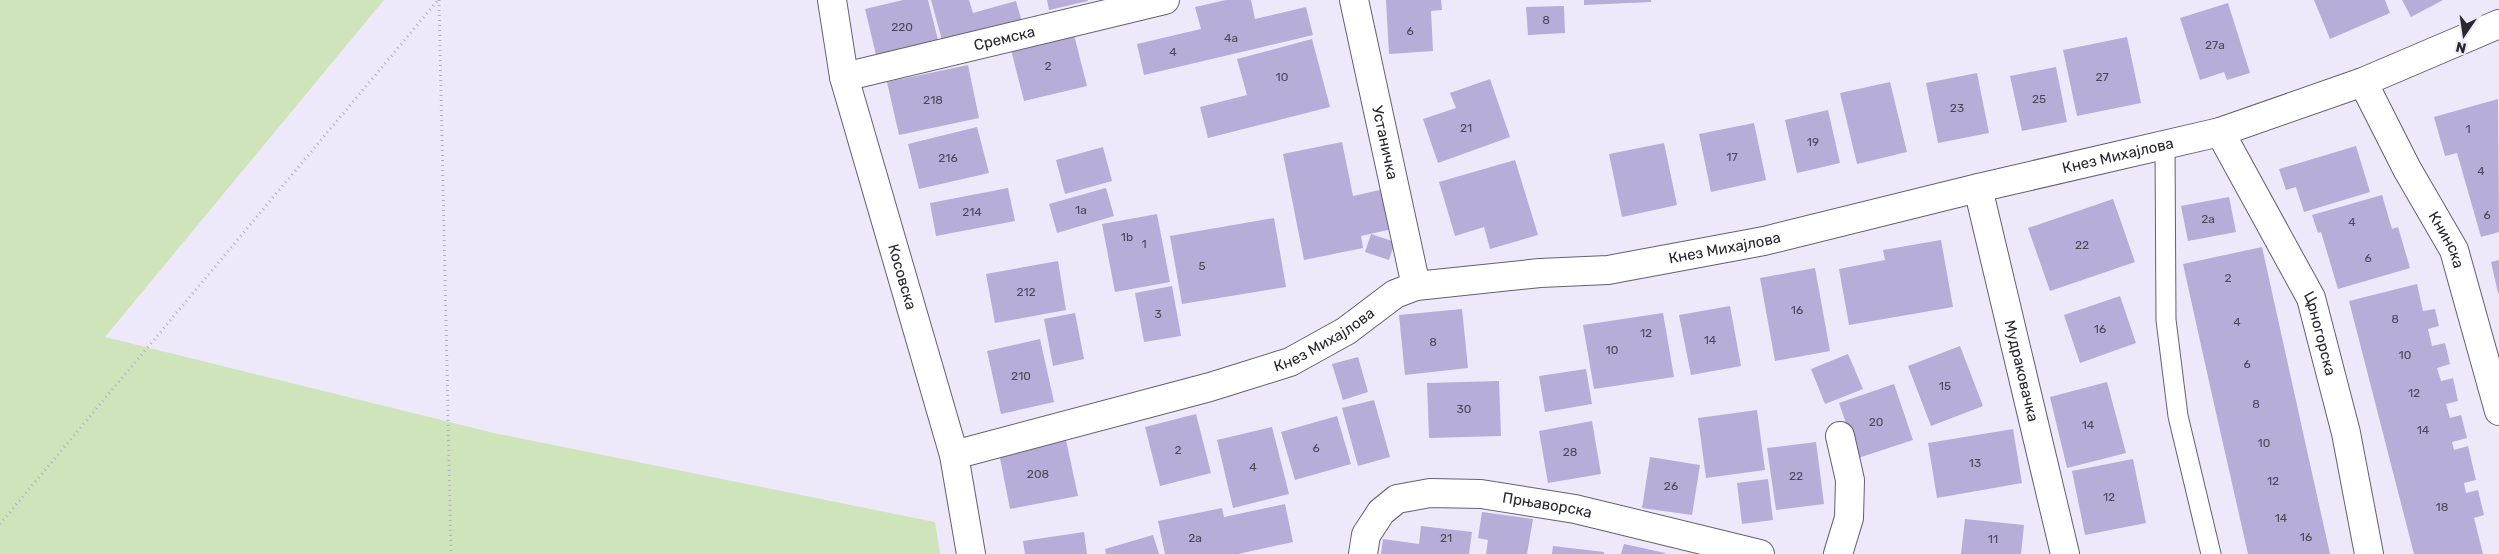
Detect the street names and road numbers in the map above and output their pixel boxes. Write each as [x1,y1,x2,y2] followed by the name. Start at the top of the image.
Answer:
[972,23,1037,55] street label: Сремска
[1368,104,1402,181] street label: Устаничка
[2060,134,2175,177] street label: Кнез Михајлова
[2425,208,2468,270] street label: Книнска
[1667,228,1783,268] street label: Кнез Михајлова
[884,242,920,312] street label: Косовска
[2300,288,2340,378] street label: Црногорска
[1271,304,1378,376] street label: Кнез Михајлова
[2001,318,2042,424] street label: Мудраковачка
[1501,489,1594,522] street label: Прњаворска

